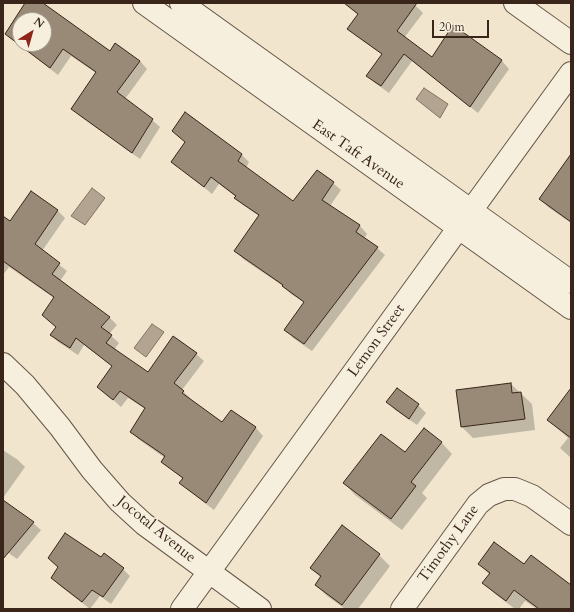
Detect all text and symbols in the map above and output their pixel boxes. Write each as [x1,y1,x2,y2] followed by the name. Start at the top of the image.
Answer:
[12,12,52,52] north arrow
[434,12,491,38] scale bar
[31,14,47,32] text: N
[439,19,465,35] text: 20 m
[308,116,408,194] street label: East Taft Avenue
[345,301,409,381] street label: Lemon Street
[113,493,199,567] street label: Jocotal Avenue
[415,502,483,586] street label: Timothy Lane

